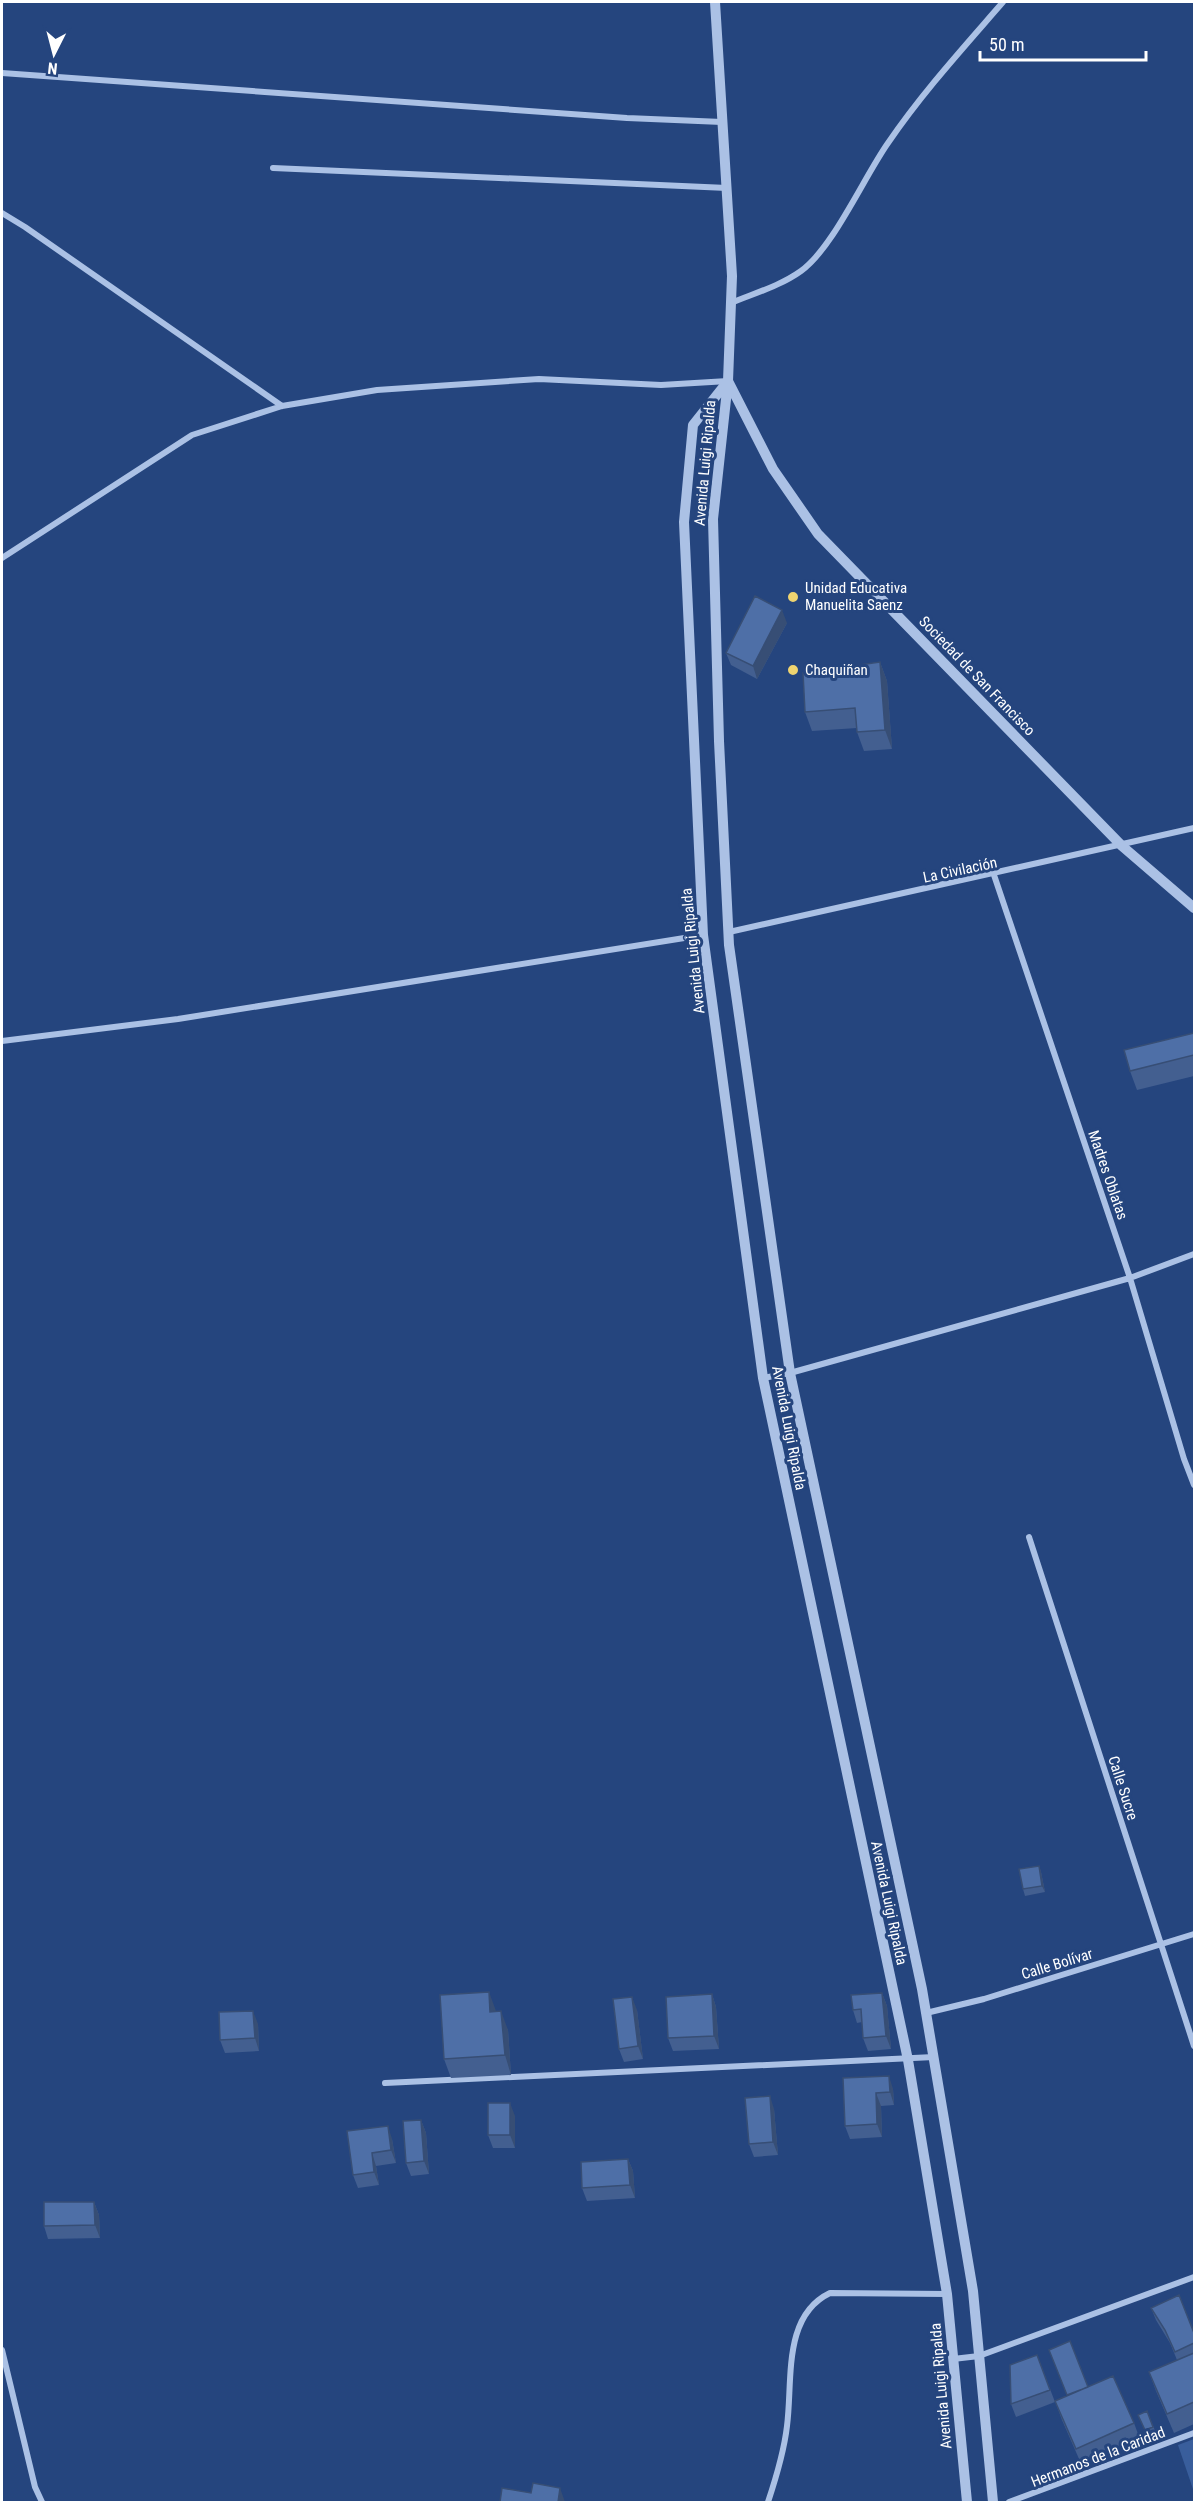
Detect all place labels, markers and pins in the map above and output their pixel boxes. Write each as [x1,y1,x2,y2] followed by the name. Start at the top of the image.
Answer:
[805,579,907,614] place label: Unidad Educativa Manuelita Saenz
[786,590,800,604] marker: Unidad Educativa Manuelita Saenz
[805,661,868,679] place label: Chaquiñan
[786,663,800,677] marker: Chaquiñan

